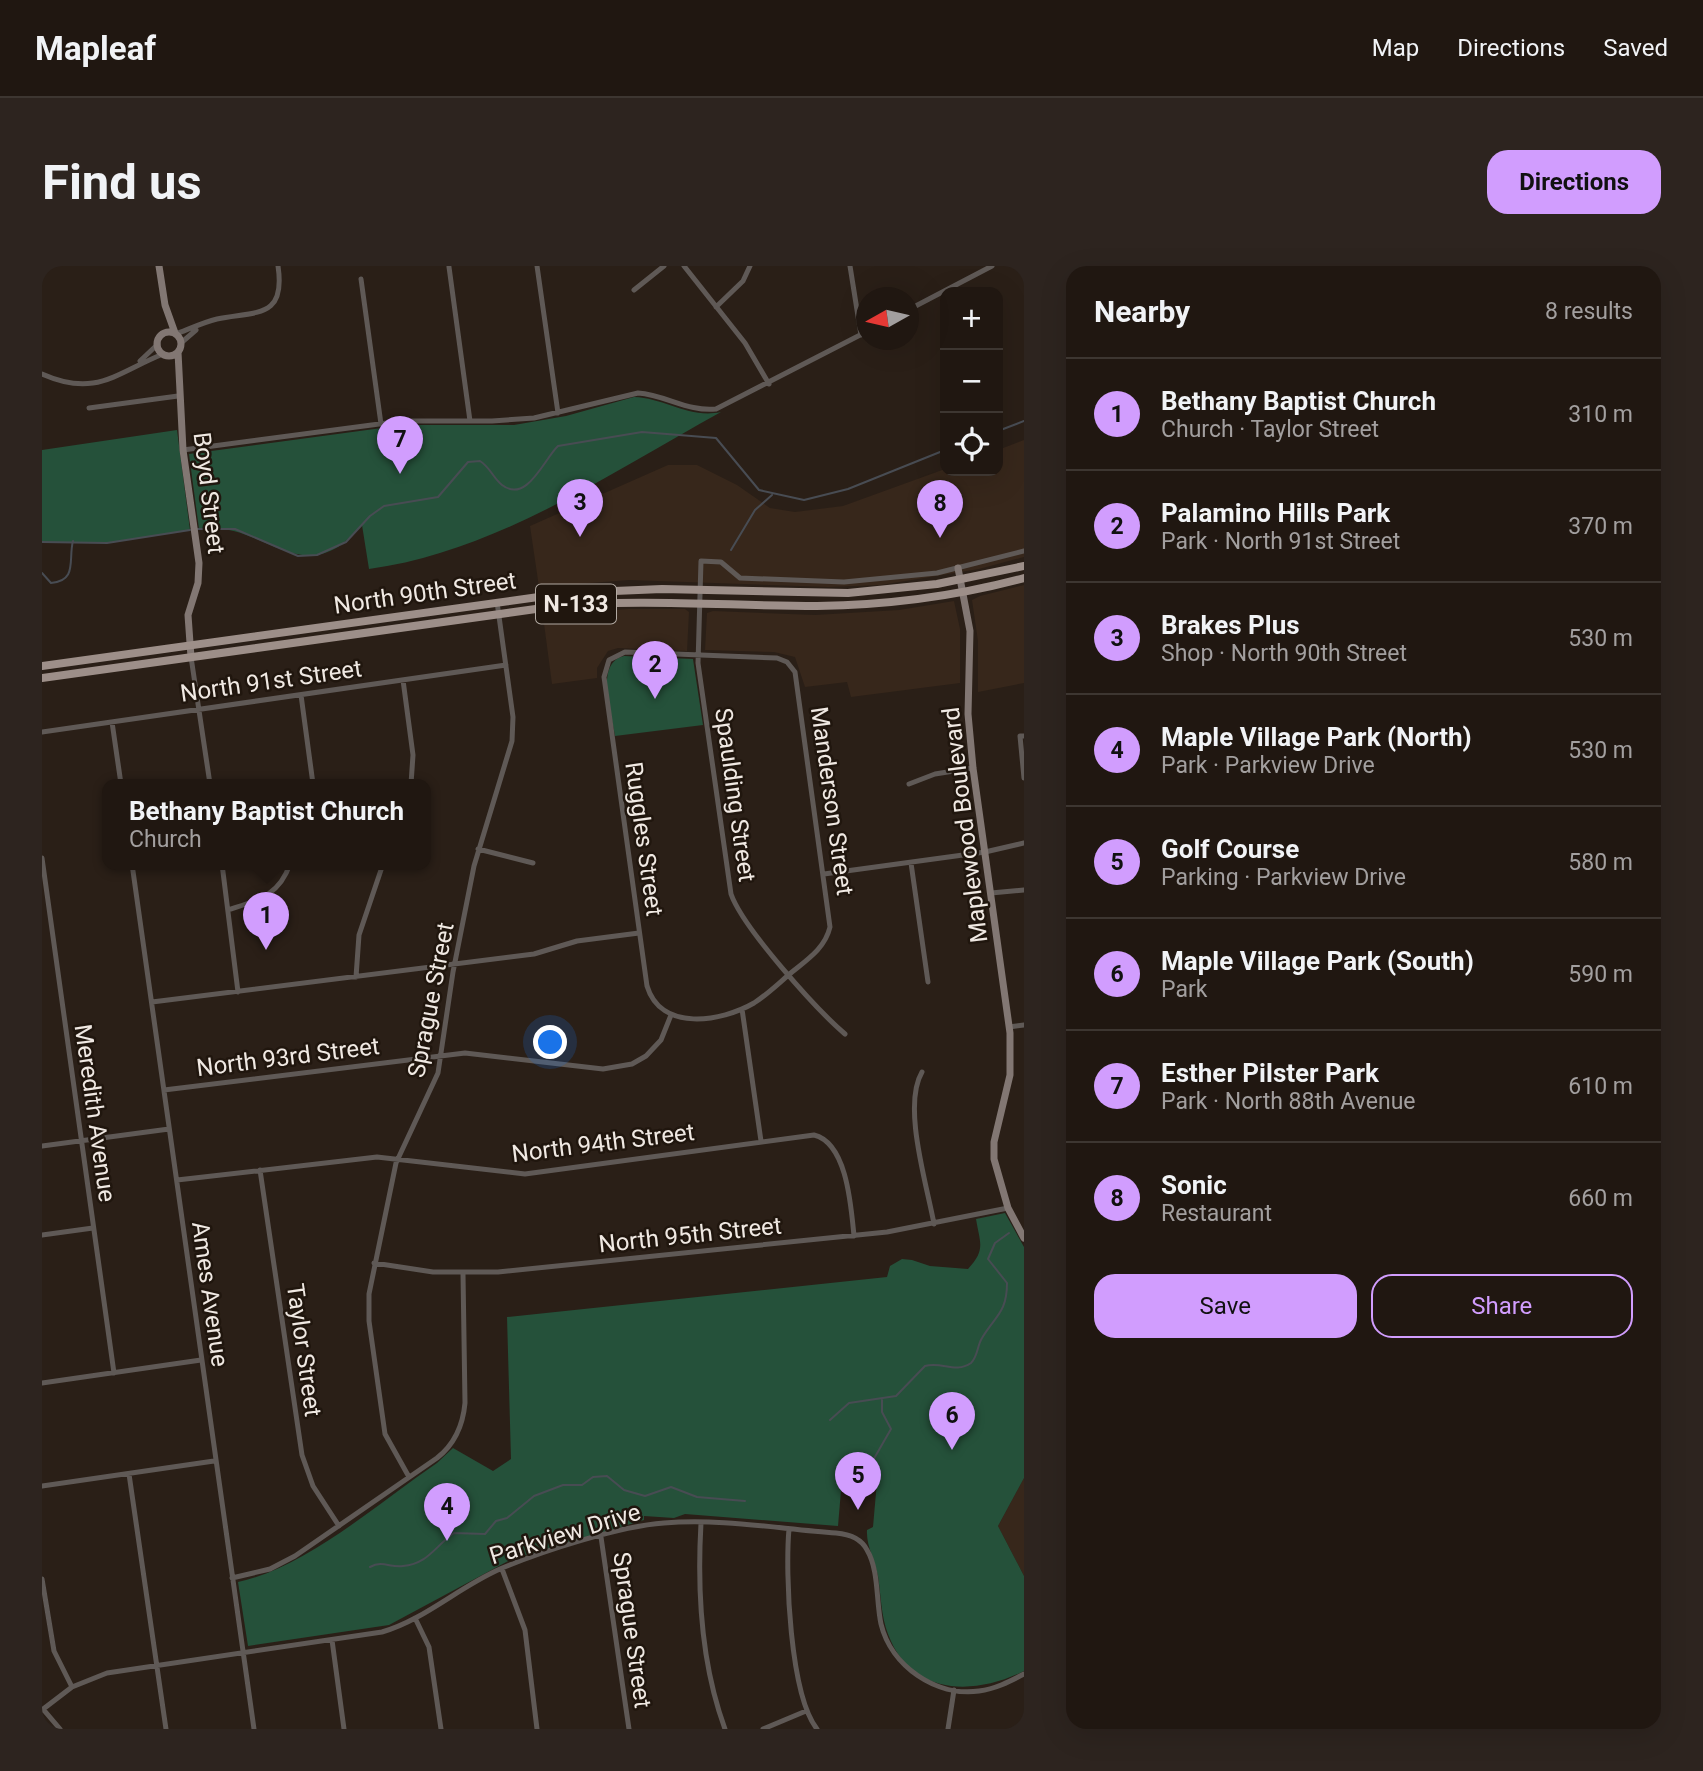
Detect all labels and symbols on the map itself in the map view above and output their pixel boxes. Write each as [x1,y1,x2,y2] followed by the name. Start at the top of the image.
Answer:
[856,287,919,350] north arrow
[377,416,423,474] pin: 7
[188,431,230,556] street label: Boyd Street
[557,479,603,537] pin: 3
[917,480,963,538] pin: 8
[332,566,518,620] street label: North 90th Street
[536,584,616,624] road number: N-133
[632,641,678,699] pin: 2
[178,654,364,708] street label: North 91st Street
[805,705,859,897] street label: Manderson Street
[709,706,761,884] street label: Spaulding Street
[937,706,993,944] street label: Maplewood Boulevard
[619,760,669,918] street label: Ruggles Street
[243,892,289,950] pin: 1
[402,920,460,1080] street label: Sprague Street
[69,1022,121,1204] street label: Meredith Avenue
[533,1025,567,1059] your location
[195,1032,381,1082] street label: North 93rd Street
[510,1118,696,1168] street label: North 94th Street
[597,1211,783,1259] street label: North 95th Street
[186,1220,234,1368] street label: Ames Avenue
[281,1282,327,1419] street label: Taylor Street
[929,1392,975,1450] pin: 6
[835,1452,881,1510] pin: 5
[424,1483,470,1541] pin: 4
[486,1498,644,1570] street label: Parkview Drive
[607,1550,657,1710] street label: Sprague Street

